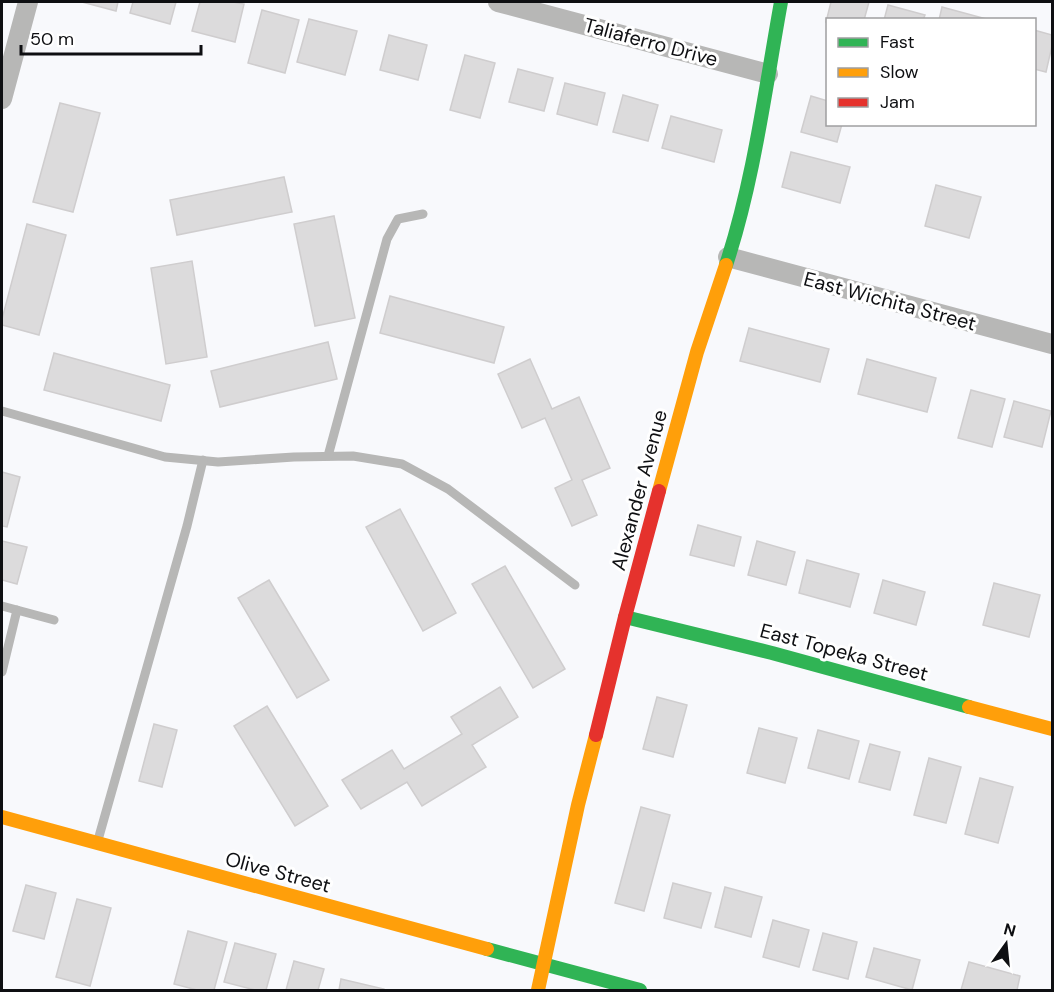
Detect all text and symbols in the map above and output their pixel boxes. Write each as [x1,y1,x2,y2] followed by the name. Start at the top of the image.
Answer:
[581,12,721,72] street label: Taliaferro Drive
[21,18,201,56] scale bar
[826,18,1036,126] legend
[30,27,74,51] text: 50 m
[880,30,915,54] text: Fast
[880,60,919,84] text: Slow
[880,90,915,114] text: Jam
[801,265,979,337] street label: East Wichita Street
[605,407,673,573] street label: Alexander Avenue
[757,617,931,687] street label: East Topeka Street
[222,845,334,899] street label: Olive Street
[976,914,1036,974] north arrow
[1001,918,1018,942] text: N

